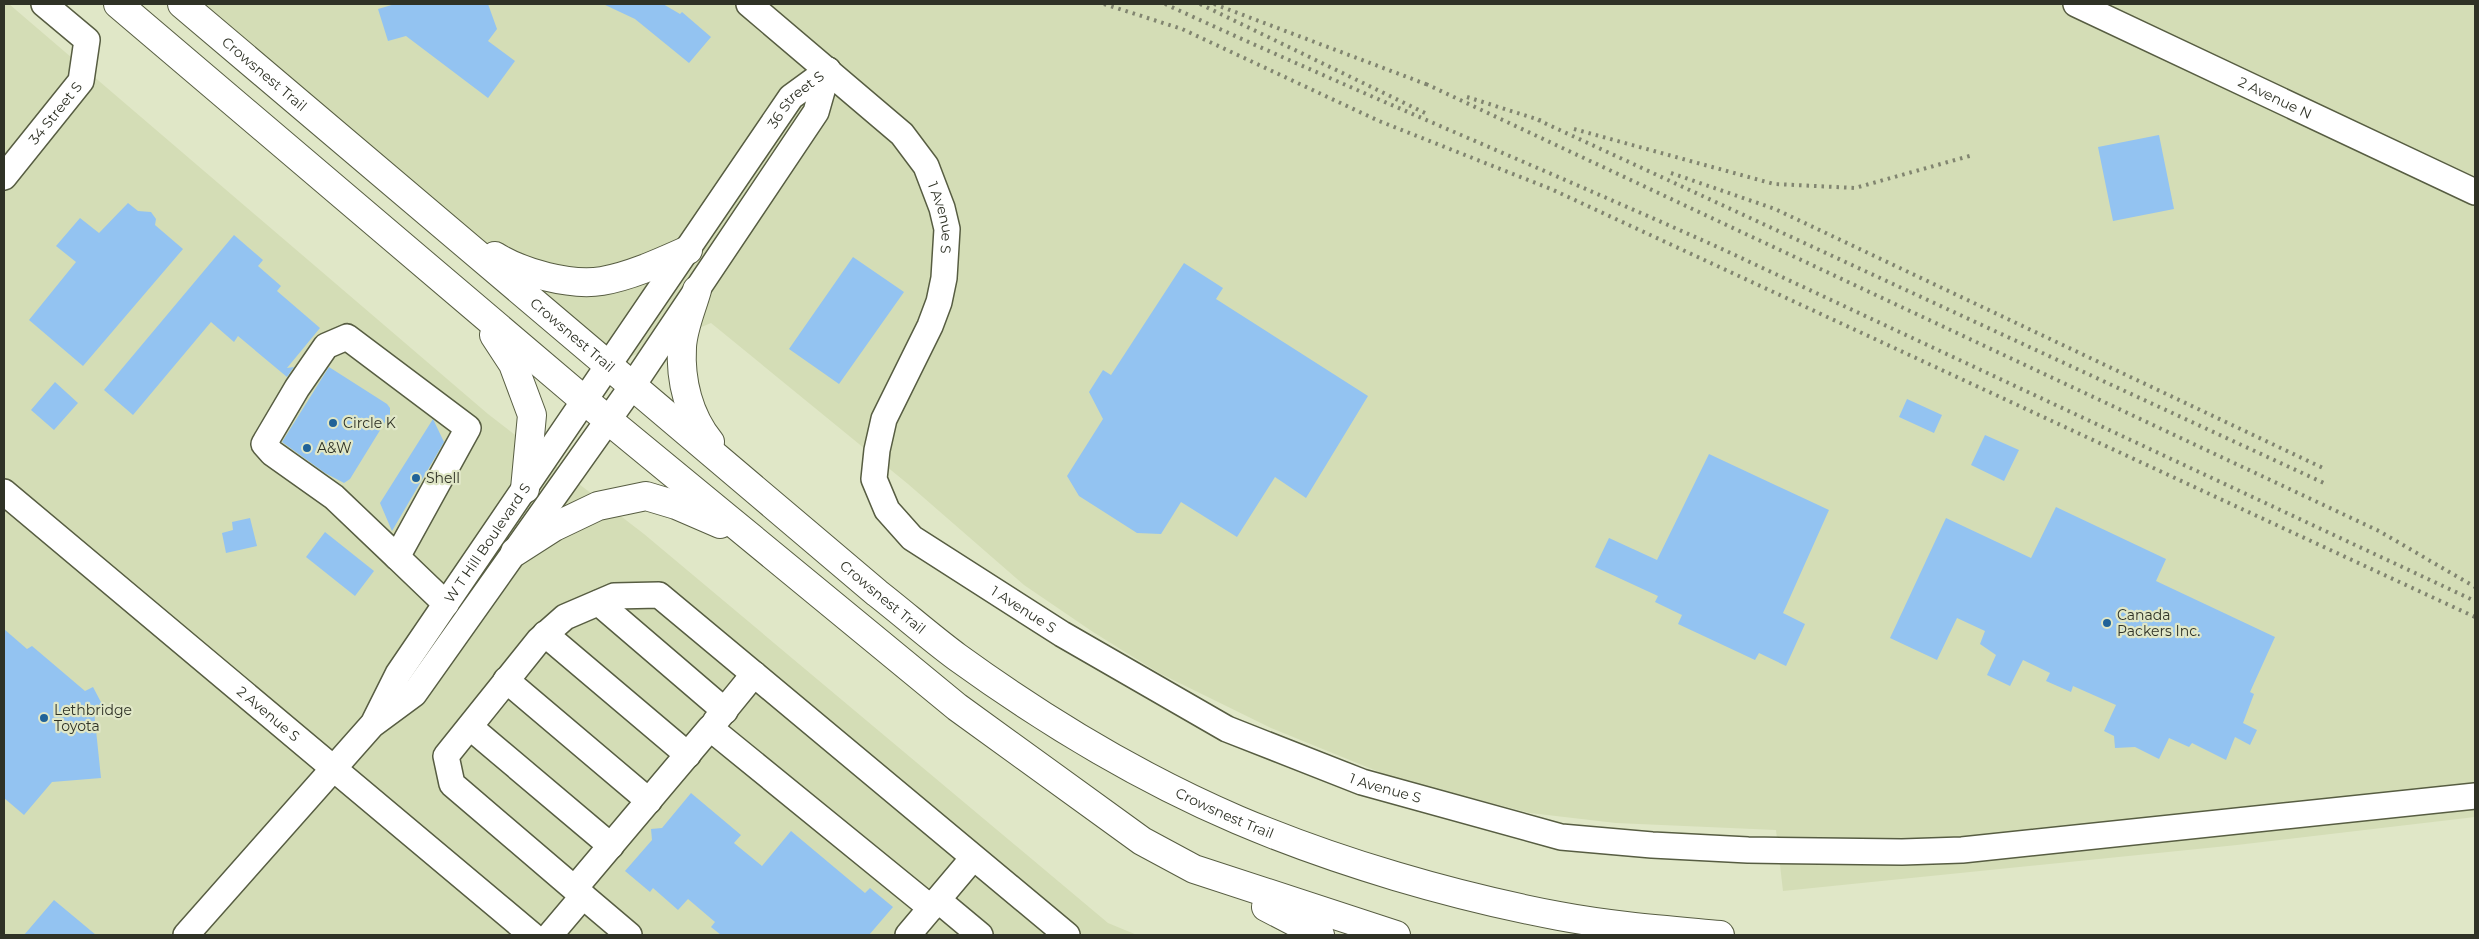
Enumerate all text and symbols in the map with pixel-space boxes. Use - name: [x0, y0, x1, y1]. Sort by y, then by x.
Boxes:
- street label: Crowsnest Trail: [218, 33, 311, 115]
- street label: 36 Street S: [763, 67, 828, 132]
- street label: 2 Avenue N: [2235, 73, 2315, 123]
- street label: 34 Street S: [25, 78, 86, 148]
- street label: 1 Avenue S: [924, 179, 957, 254]
- street label: Crowsnest Trail: [526, 294, 619, 376]
- place label: Circle K: [343, 414, 396, 432]
- marker: Circle K: [327, 417, 339, 429]
- place label: A&W: [317, 439, 352, 457]
- marker: A&W: [301, 442, 313, 454]
- place label: Shell: [426, 469, 460, 487]
- marker: Shell: [410, 472, 422, 484]
- street label: W T Hill Boulevard S: [440, 480, 534, 606]
- street label: Crowsnest Trail: [836, 556, 929, 638]
- street label: 1 Avenue S: [988, 582, 1060, 637]
- place label: Canada Packers Inc.: [2117, 606, 2200, 640]
- marker: Canada Packers Inc.: [2101, 617, 2113, 629]
- street label: 2 Avenue S: [233, 682, 304, 745]
- place label: Lethbridge Toyota: [54, 701, 132, 735]
- marker: Lethbridge Toyota: [38, 712, 50, 724]
- street label: 1 Avenue S: [1347, 769, 1423, 807]
- street label: Crowsnest Trail: [1172, 783, 1276, 843]

